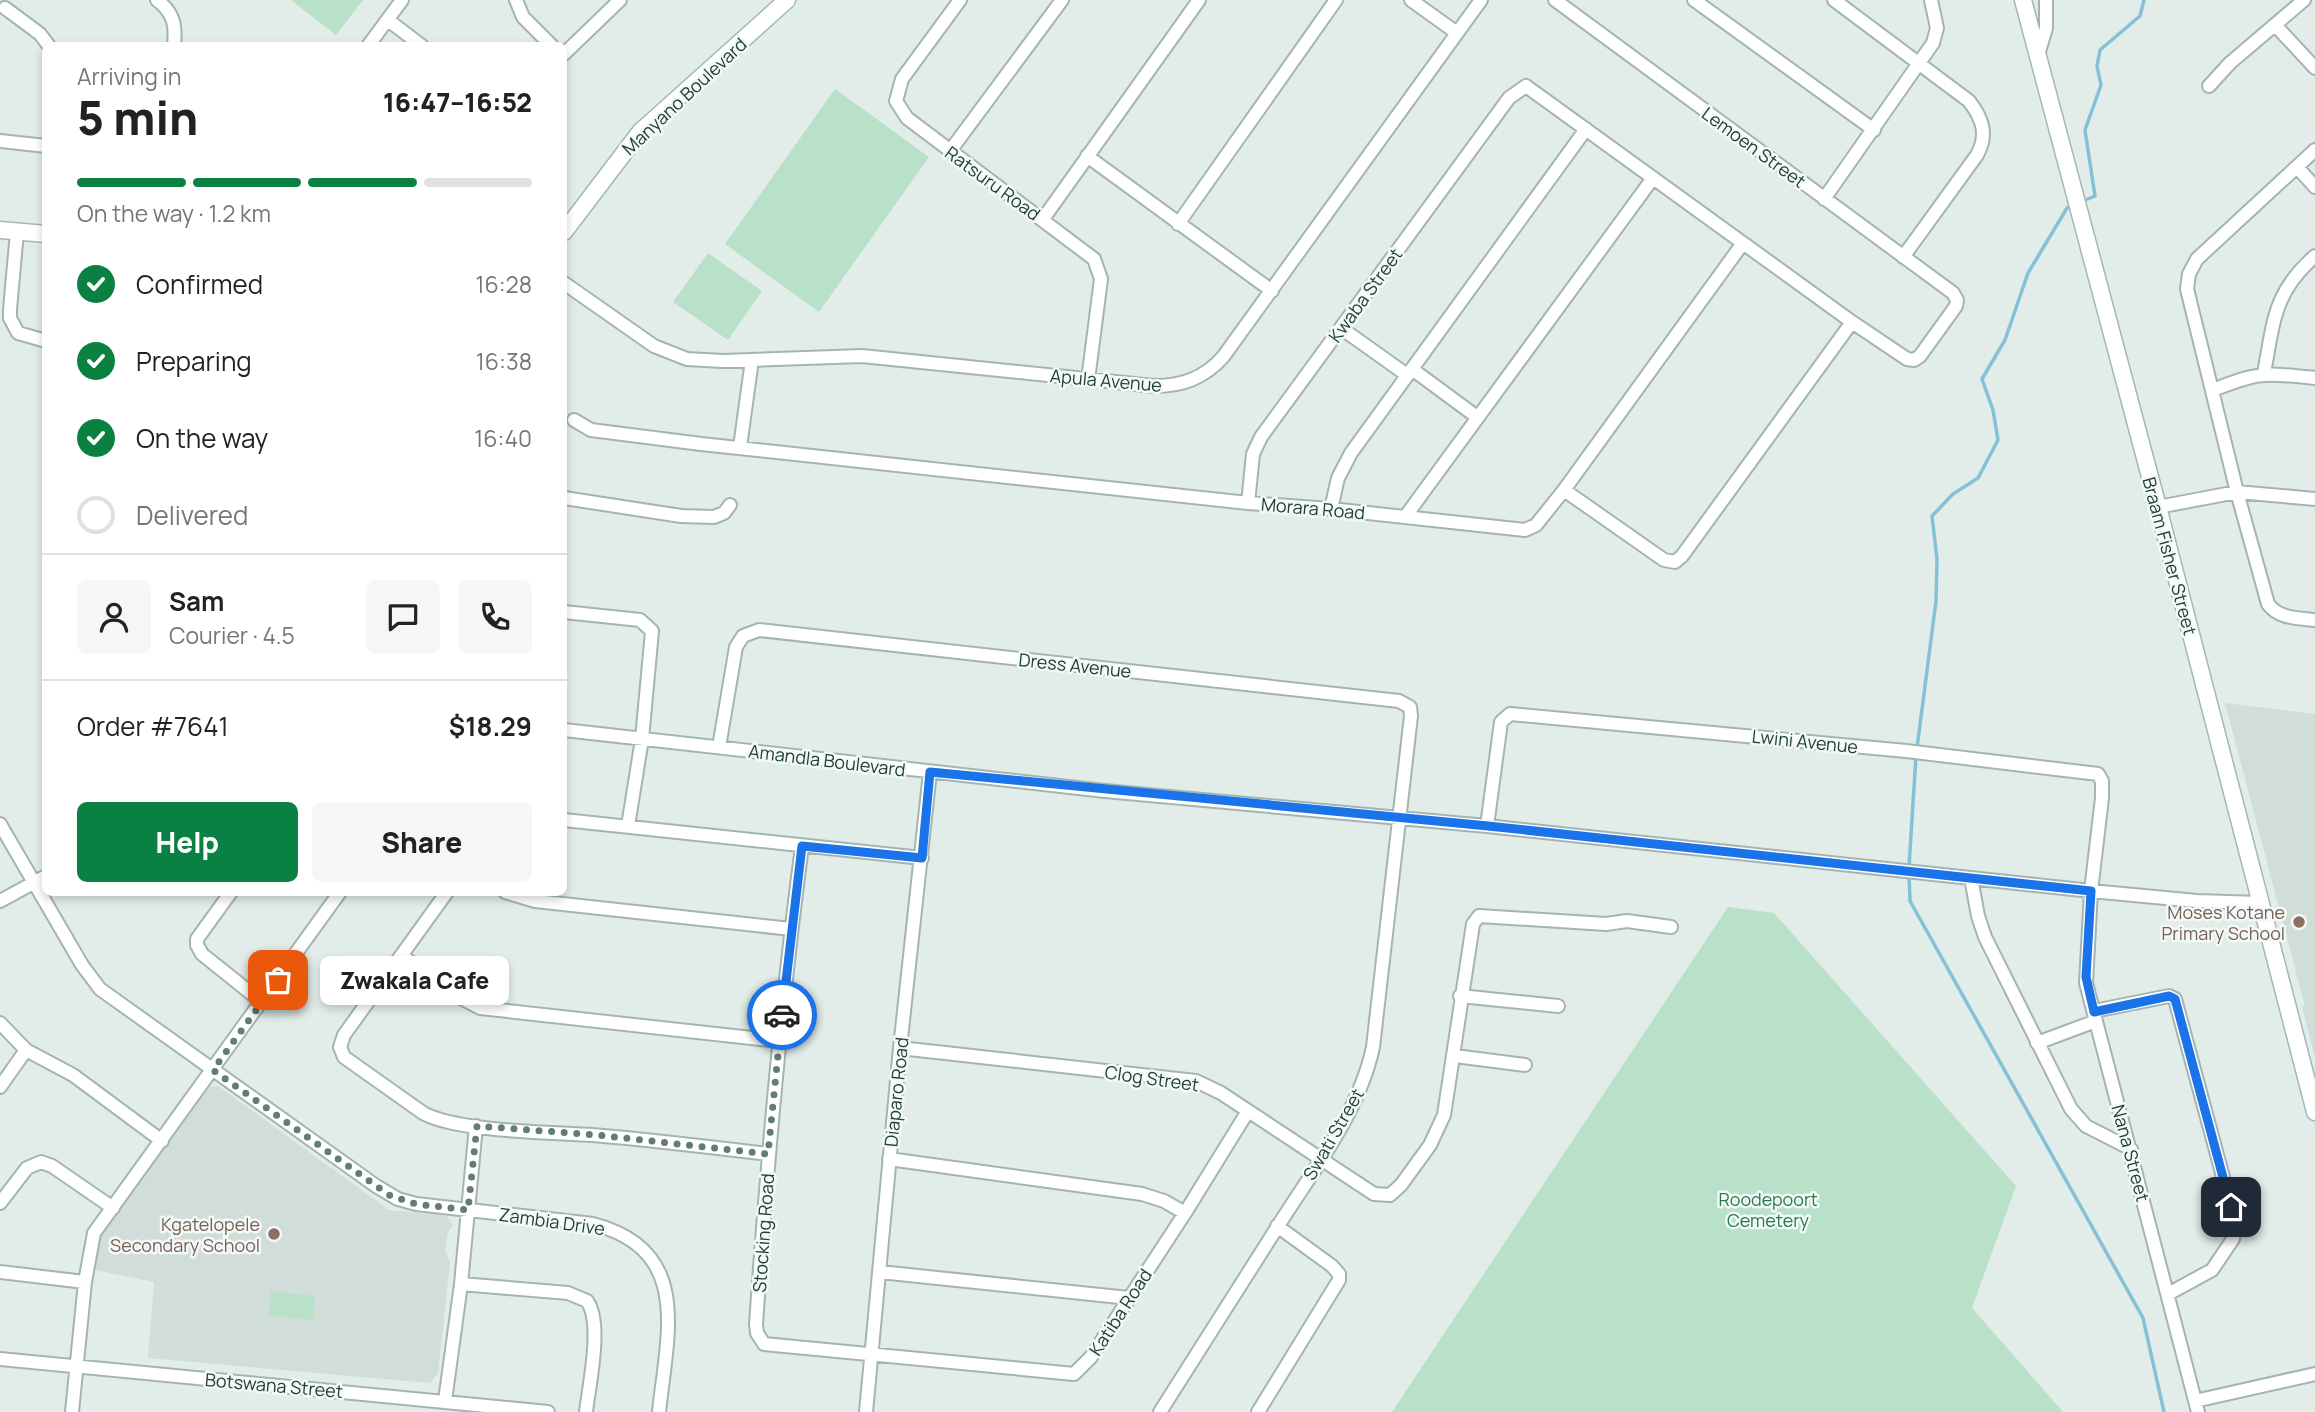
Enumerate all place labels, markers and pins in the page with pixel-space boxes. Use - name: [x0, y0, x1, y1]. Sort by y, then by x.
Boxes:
- place label: Moses Kotane Primary School: [2161, 900, 2285, 945]
- marker: Moses Kotane Primary School: [2291, 914, 2307, 930]
- pin: [248, 950, 308, 1010]
- callout: Zwakala Cafe: [320, 956, 509, 1004]
- pin: [2201, 1177, 2261, 1237]
- place label: Kgatelopele Secondary School: [110, 1212, 260, 1257]
- marker: Kgatelopele Secondary School: [266, 1226, 282, 1242]

